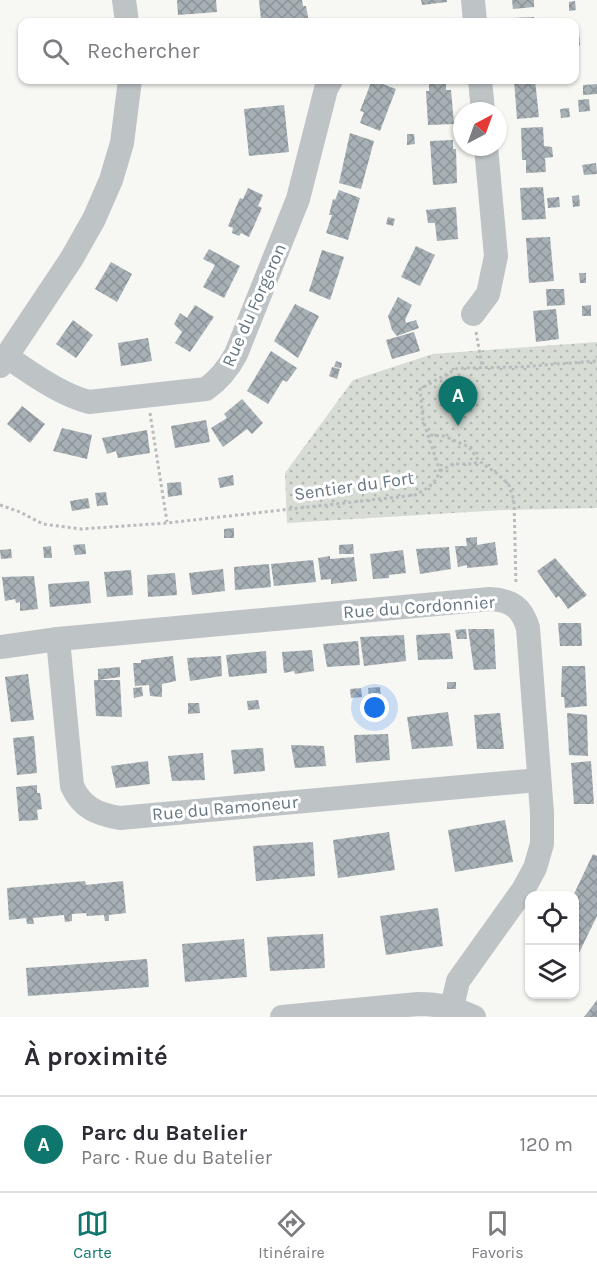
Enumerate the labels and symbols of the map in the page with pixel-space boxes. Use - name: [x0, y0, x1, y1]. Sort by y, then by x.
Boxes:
- north arrow: [453, 102, 507, 156]
- street label: Rue du Forgeron: [217, 240, 291, 370]
- pin: A: [438, 376, 478, 426]
- street label: Sentier du Fort: [293, 467, 416, 505]
- street label: Rue du Cordonnier: [342, 591, 496, 623]
- your location: [360, 693, 389, 722]
- street label: Rue du Ramoneur: [151, 791, 299, 825]

